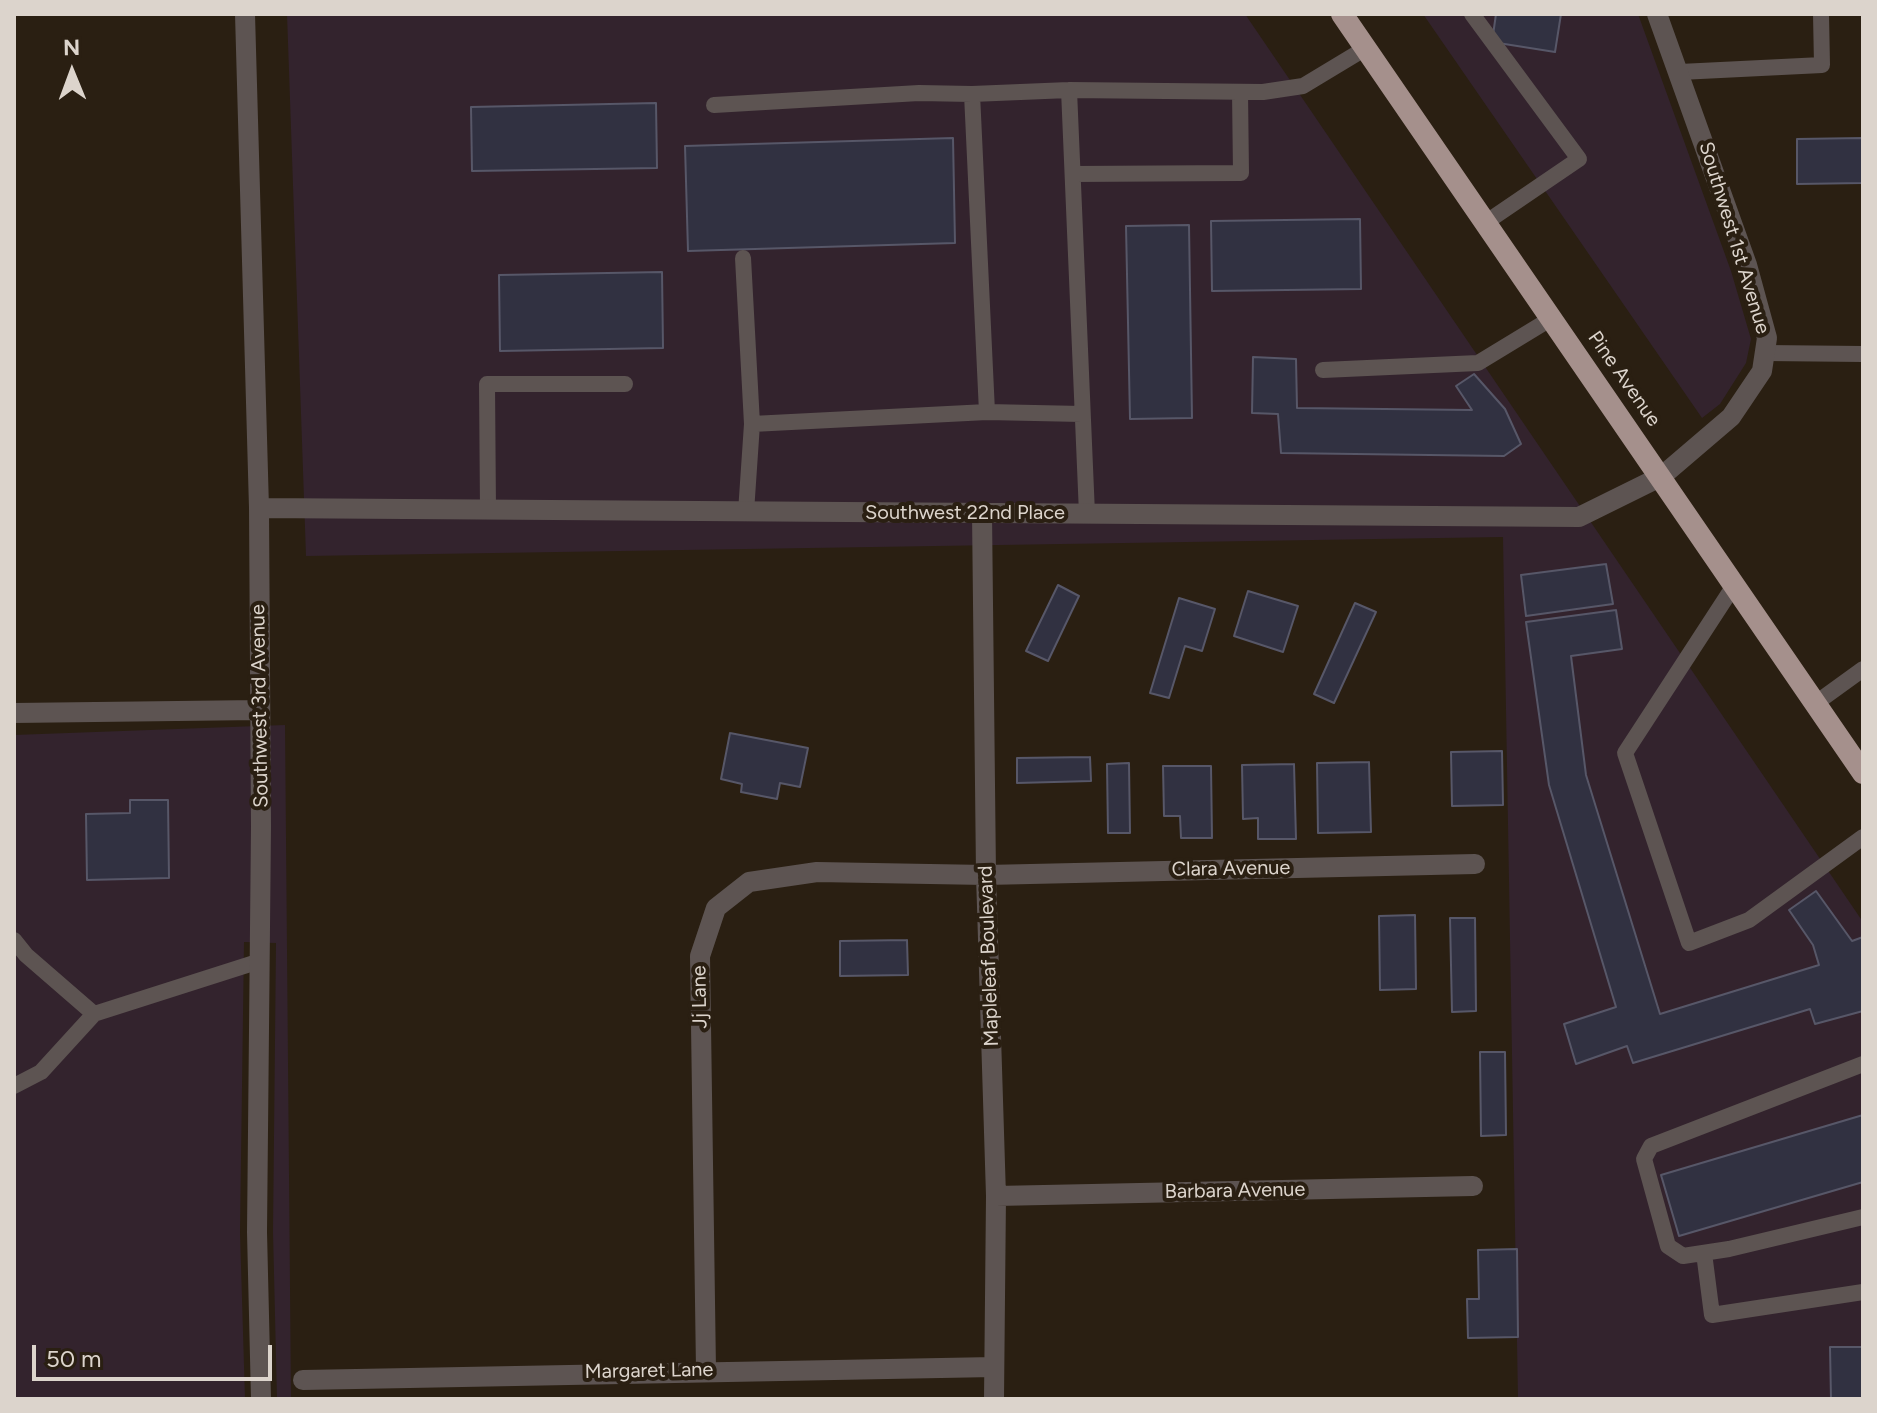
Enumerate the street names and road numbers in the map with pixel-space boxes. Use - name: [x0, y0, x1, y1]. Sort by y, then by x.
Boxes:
- street label: Southwest 1st Avenue: [1693, 139, 1775, 337]
- street label: Pine Avenue: [1582, 327, 1666, 431]
- street label: Southwest 22nd Place: [865, 501, 1065, 525]
- street label: Southwest 3rd Avenue: [246, 604, 274, 808]
- street label: Clara Avenue: [1172, 856, 1290, 882]
- street label: Mapleleaf Boulevard: [974, 865, 1004, 1047]
- street label: Jj Lane: [687, 965, 713, 1029]
- street label: Barbara Avenue: [1164, 1178, 1306, 1204]
- street label: Margaret Lane: [584, 1358, 714, 1384]

